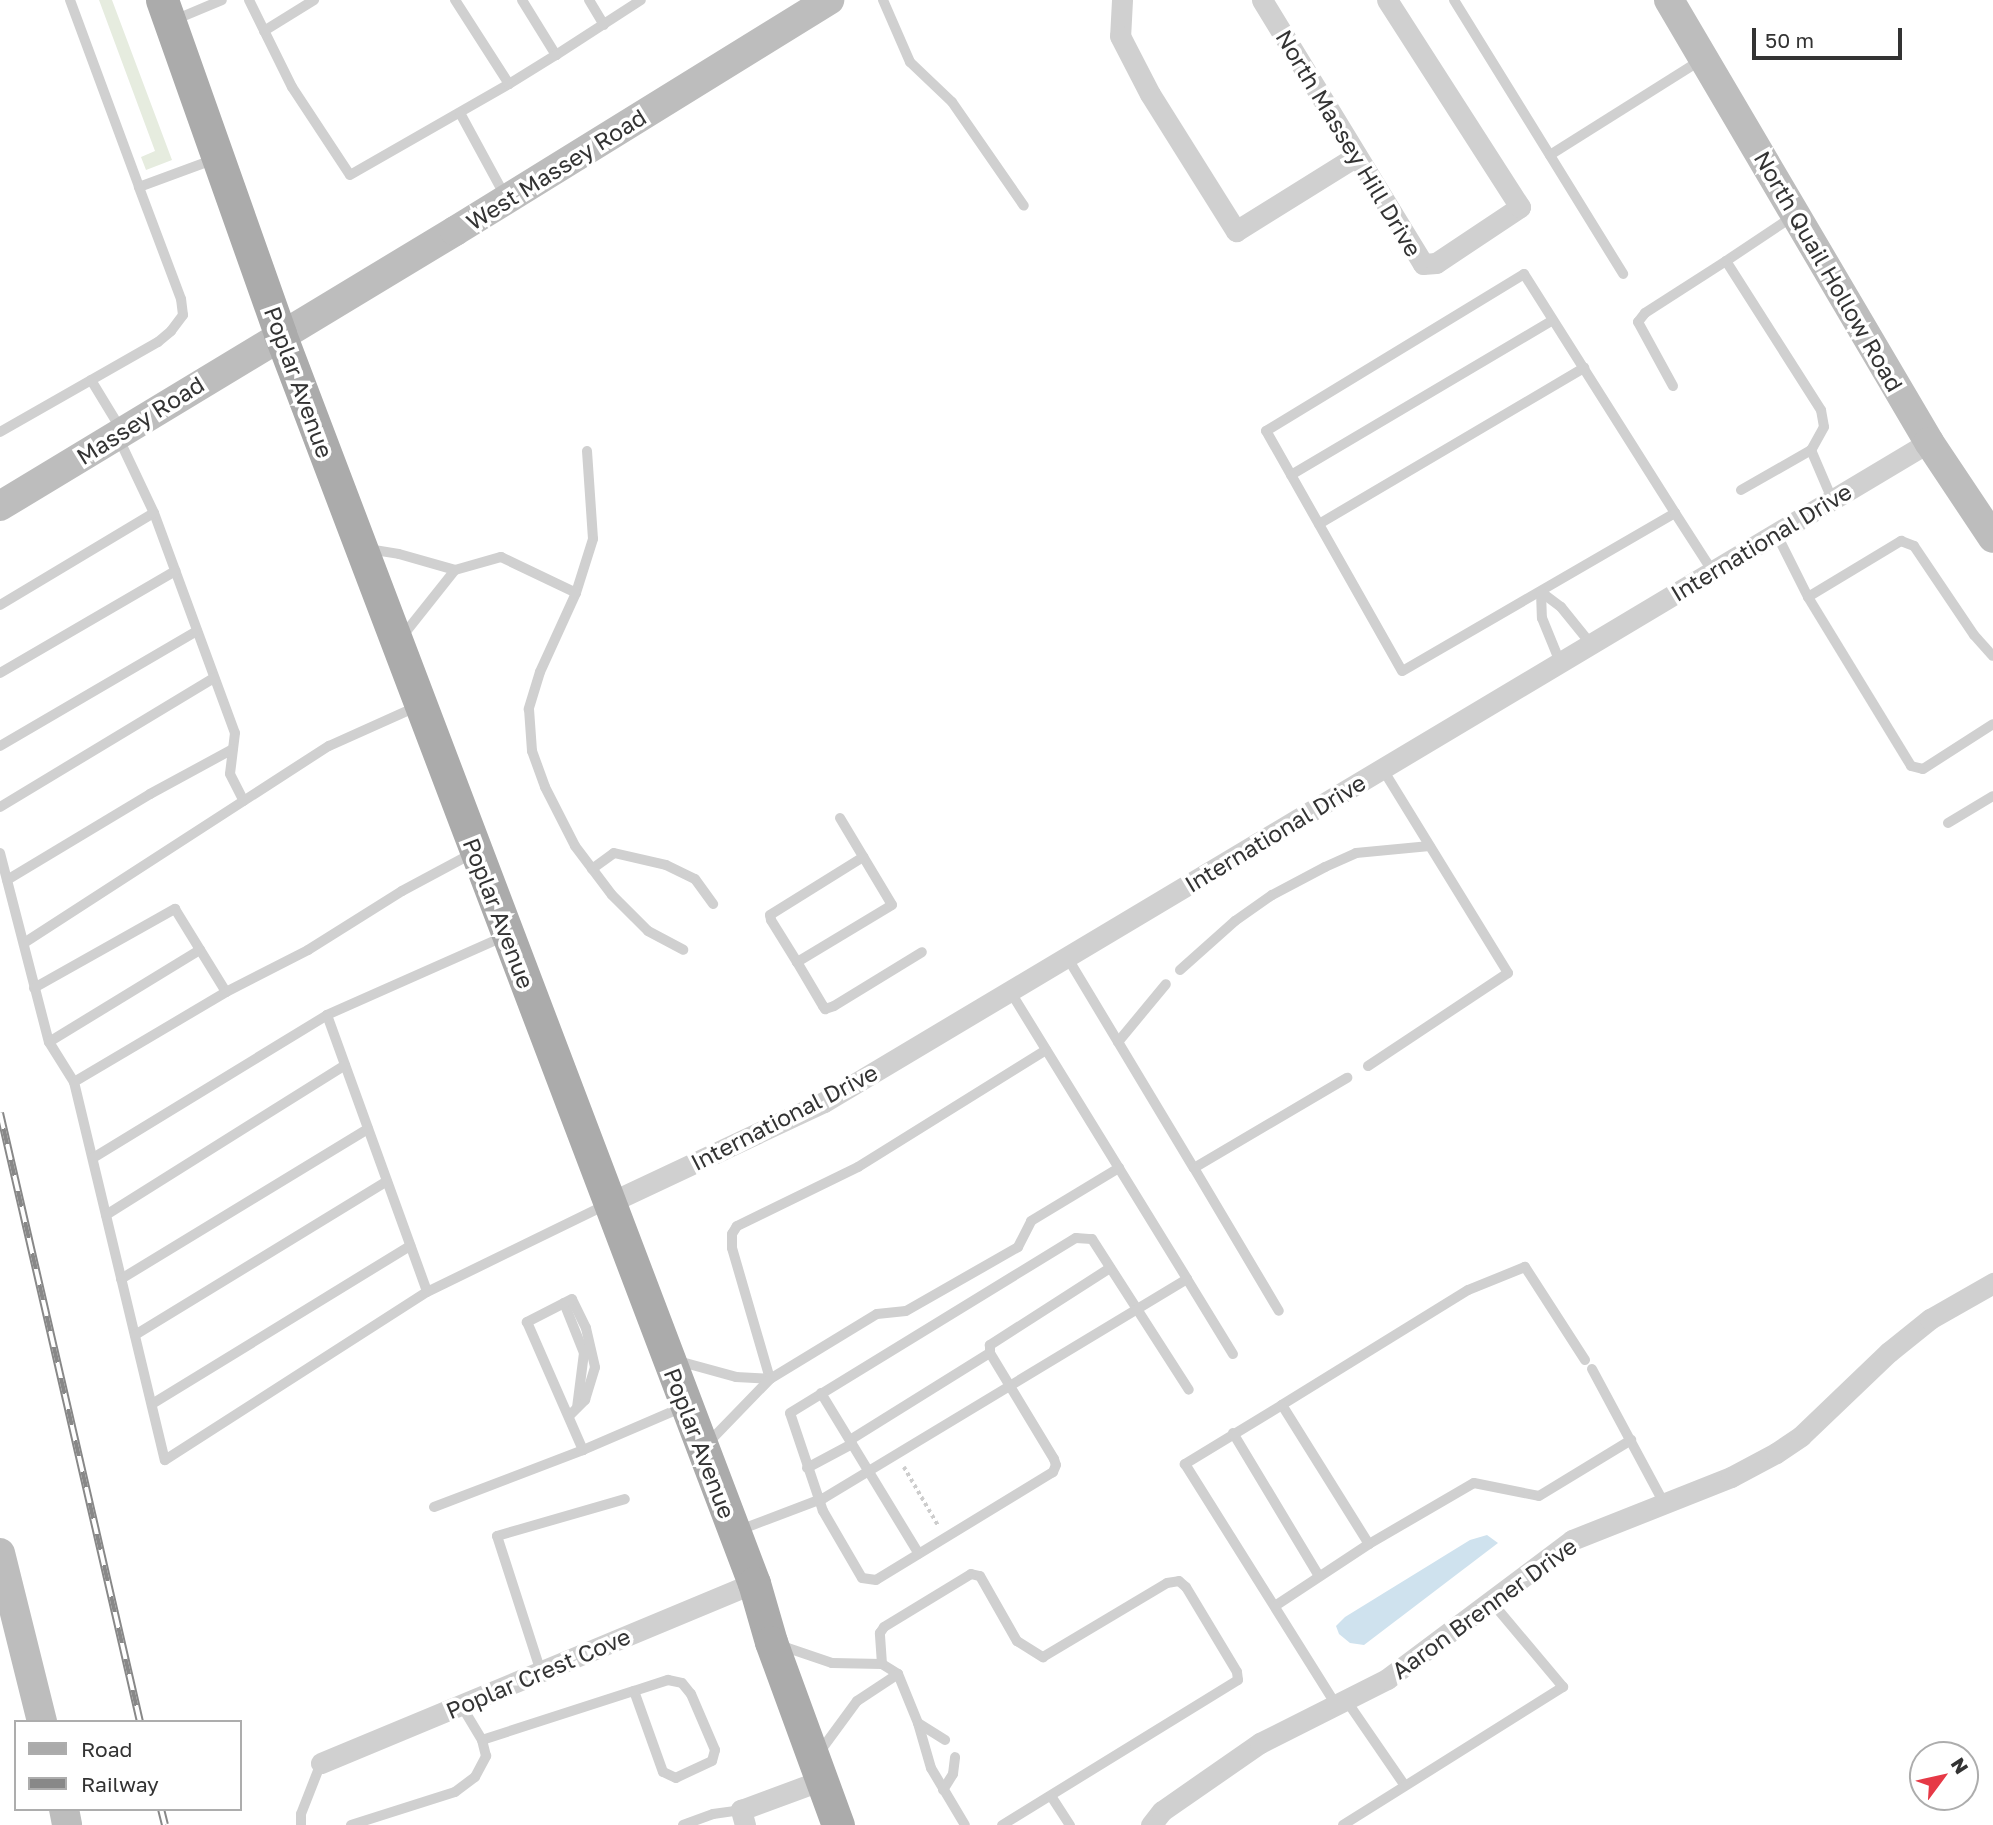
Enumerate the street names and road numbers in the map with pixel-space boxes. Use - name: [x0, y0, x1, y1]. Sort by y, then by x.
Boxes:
- street label: North Massey Hill Drive: [1270, 25, 1428, 261]
- street label: West Massey Road: [461, 103, 651, 235]
- street label: North Quail Hollow Road: [1749, 146, 1909, 396]
- street label: Poplar Avenue: [259, 303, 339, 461]
- street label: Massey Road: [71, 370, 209, 470]
- street label: International Drive: [1666, 477, 1856, 607]
- street label: International Drive: [1180, 768, 1370, 898]
- street label: Poplar Avenue: [458, 834, 540, 992]
- street label: International Drive: [686, 1058, 882, 1176]
- street label: Poplar Avenue: [659, 1364, 741, 1522]
- street label: Aaron Brenner Drive: [1386, 1532, 1582, 1684]
- street label: Poplar Crest Cove: [442, 1622, 634, 1724]

